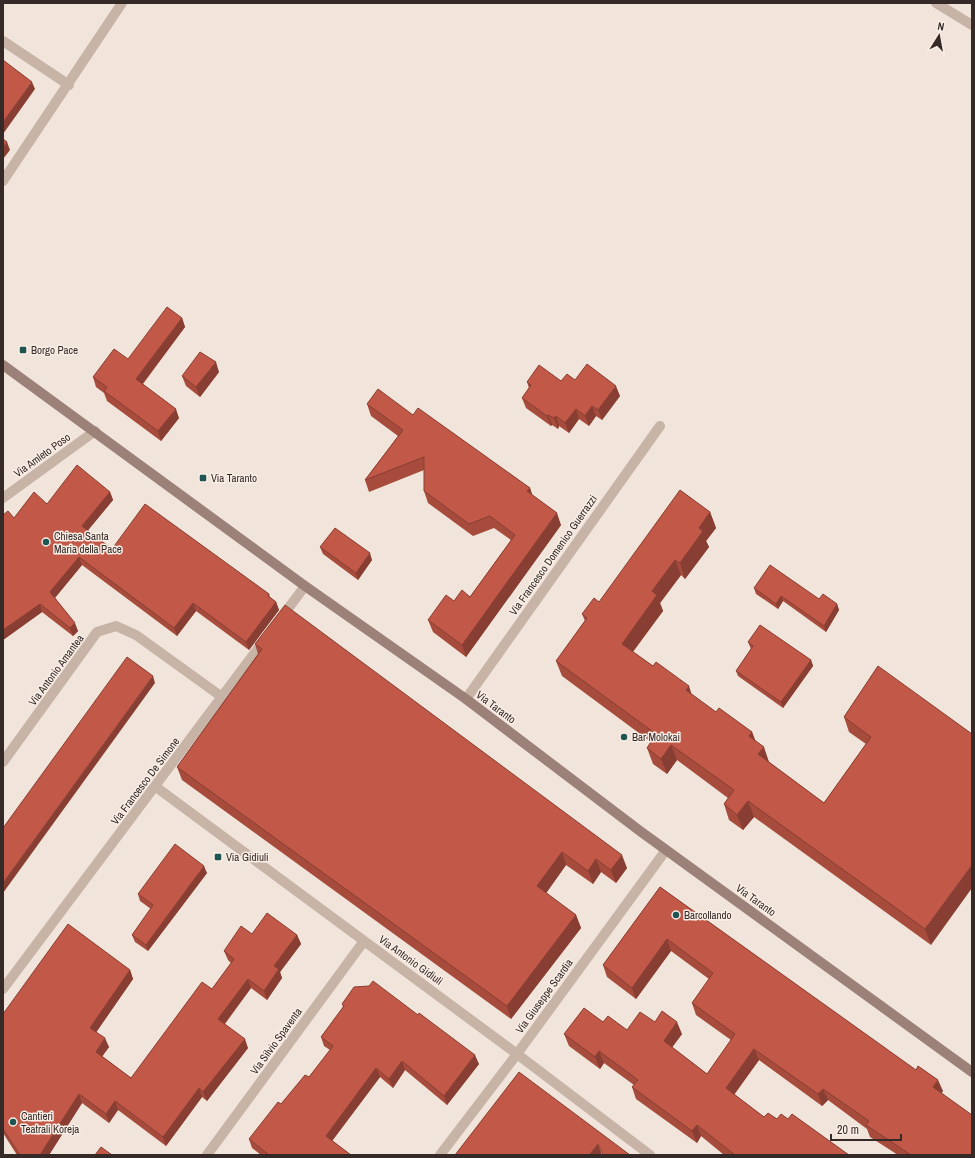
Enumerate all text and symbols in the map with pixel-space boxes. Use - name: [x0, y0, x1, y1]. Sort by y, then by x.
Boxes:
- north arrow: [919, 16, 959, 56]
- text: N: [936, 19, 945, 34]
- place label: Borgo Pace: [31, 343, 78, 357]
- marker: Borgo Pace: [18, 345, 28, 355]
- street label: Via Amleto Poso: [11, 430, 73, 480]
- place label: Via Taranto: [211, 471, 257, 485]
- marker: Via Taranto: [198, 473, 208, 483]
- street label: Via Francesco Domenico Guerrazzi: [506, 492, 600, 618]
- place label: Chiesa Santa Maria della Pace: [54, 529, 122, 556]
- marker: Chiesa Santa Maria della Pace: [41, 537, 51, 547]
- street label: Via Antonio Amantea: [25, 632, 87, 708]
- street label: Via Taranto: [473, 688, 519, 726]
- place label: Bar Molokai: [632, 730, 680, 744]
- marker: Bar Molokai: [619, 732, 629, 742]
- street label: Via Francesco De Simone: [108, 735, 182, 827]
- place label: Via Gidiuli: [226, 850, 268, 864]
- marker: Via Gidiuli: [213, 852, 223, 862]
- street label: Via Taranto: [733, 881, 779, 919]
- place label: Barcollando: [684, 908, 732, 922]
- marker: Barcollando: [671, 910, 681, 920]
- street label: Via Antonio Gidiuli: [376, 932, 446, 988]
- street label: Via Giuseppe Scardia: [512, 956, 576, 1036]
- street label: Via Silvio Spaventa: [247, 1005, 305, 1077]
- place label: Cantieri Teatrali Koreja: [21, 1109, 79, 1136]
- scale bar: [831, 1116, 901, 1142]
- marker: Cantieri Teatrali Koreja: [8, 1117, 18, 1127]
- text: 20 m: [837, 1122, 859, 1138]

